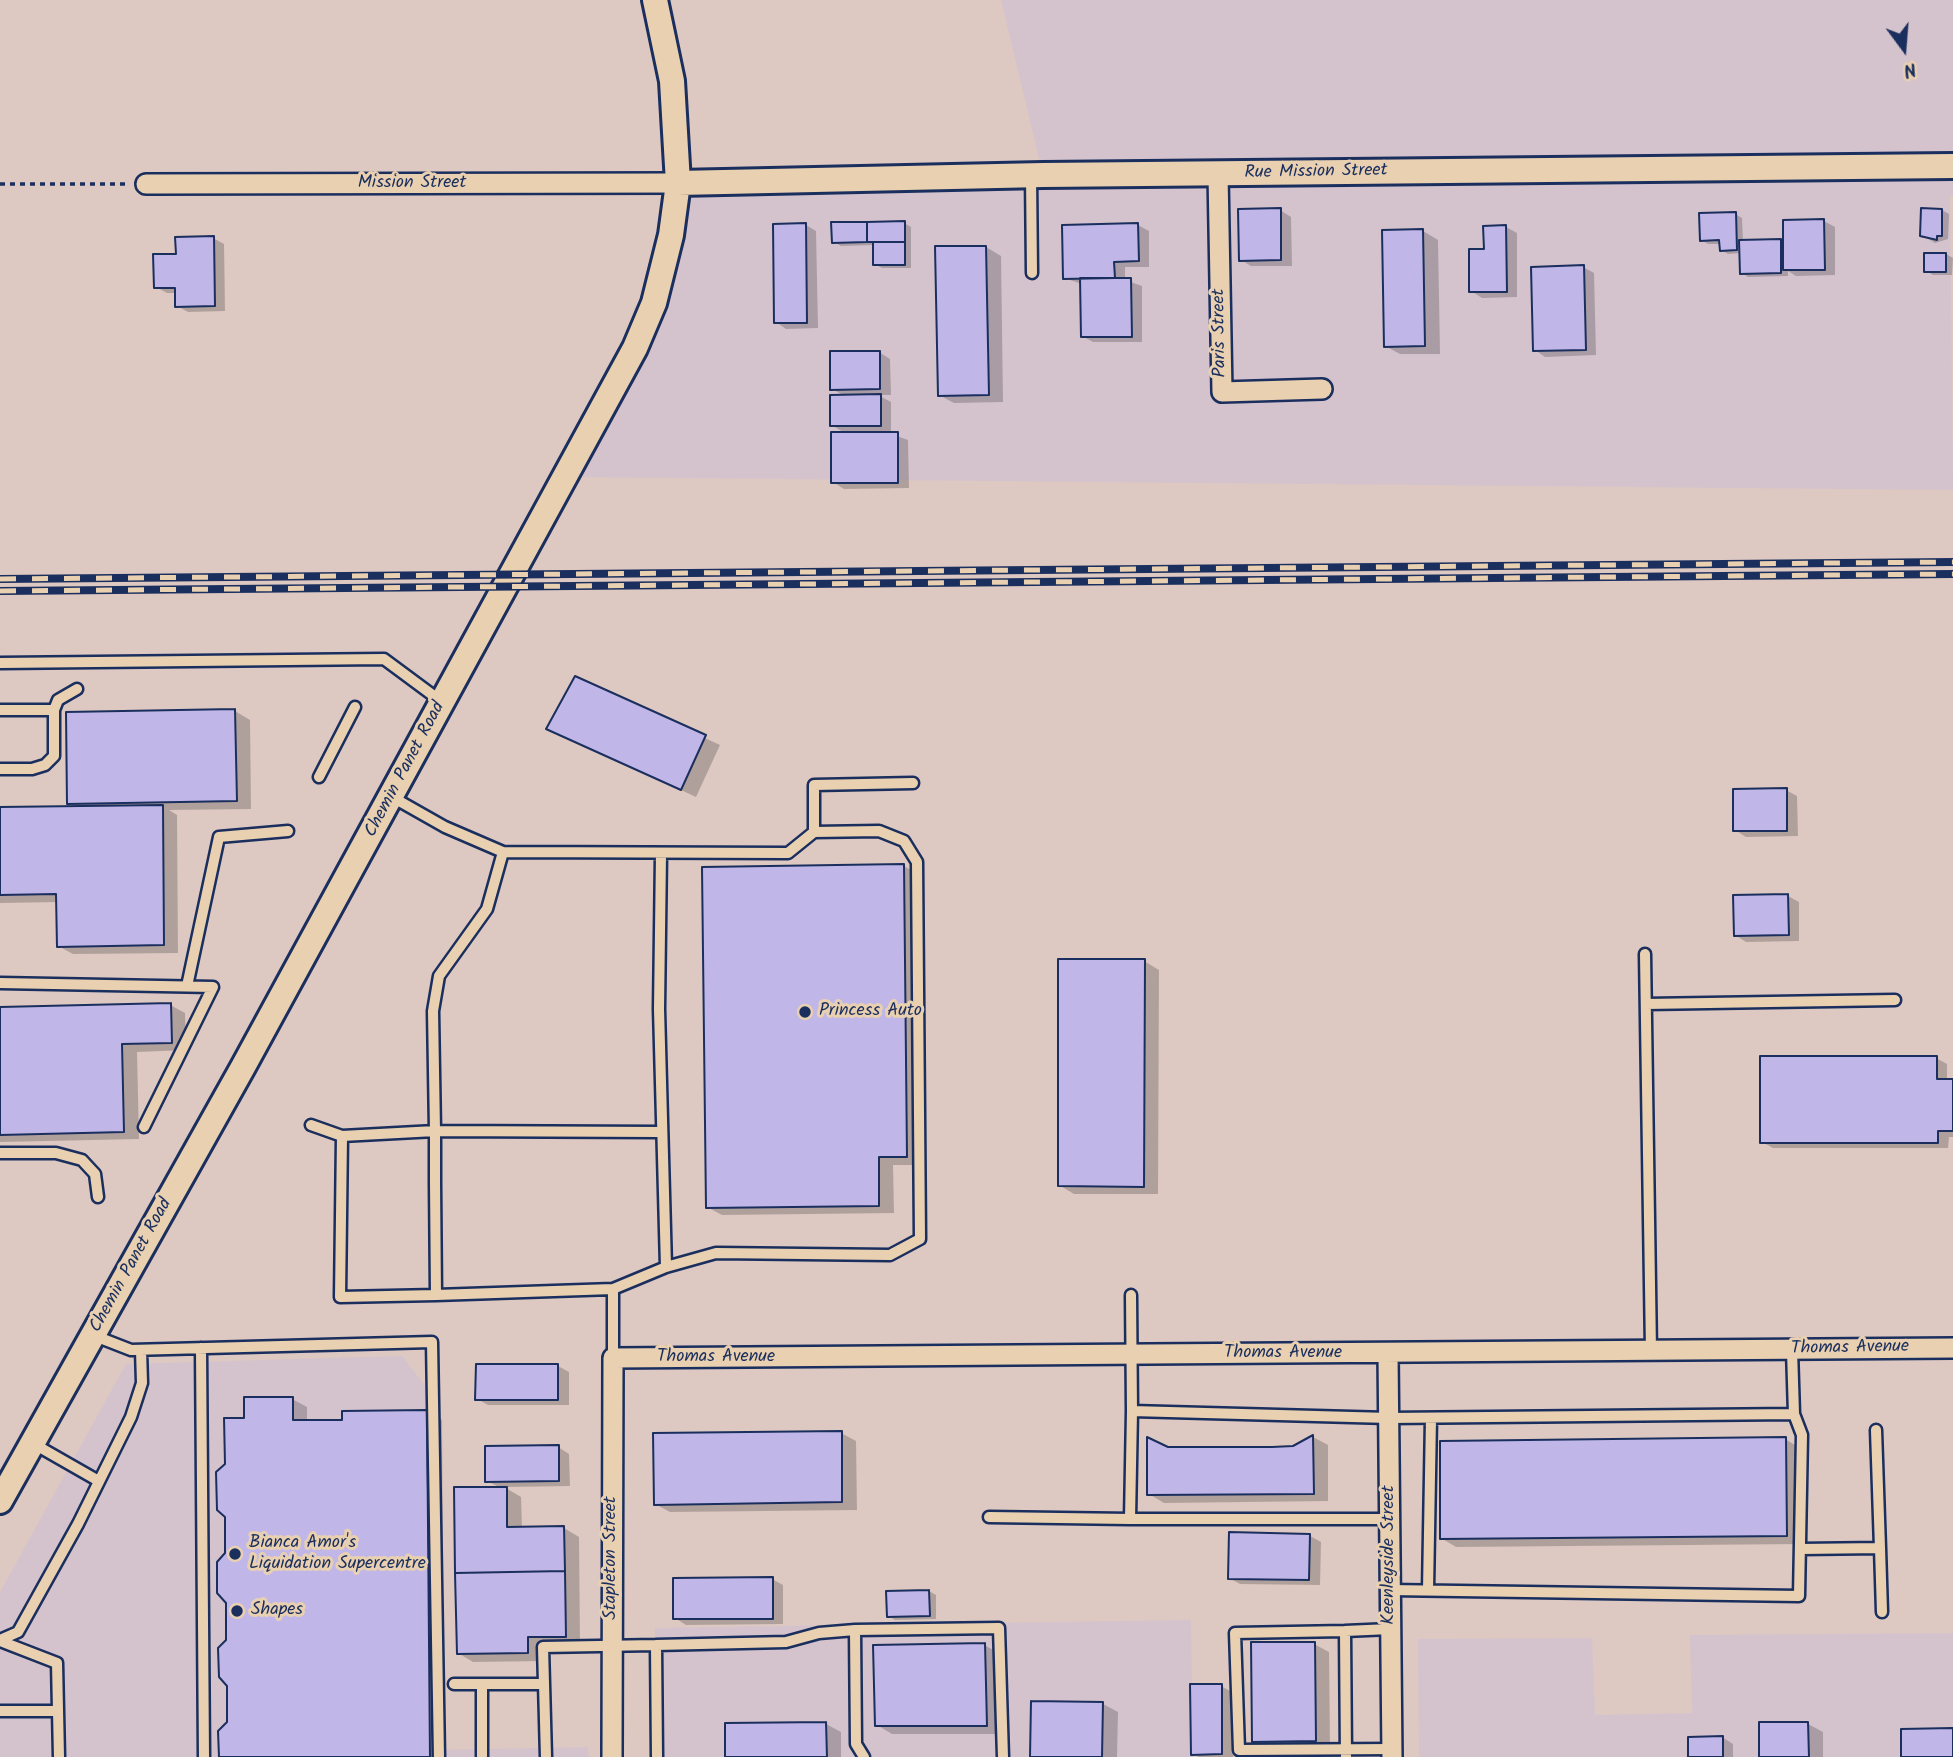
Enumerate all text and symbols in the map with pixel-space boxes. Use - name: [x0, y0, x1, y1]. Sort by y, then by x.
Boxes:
- north arrow: [1869, 14, 1939, 84]
- text: N: [1900, 53, 1920, 85]
- street label: Rue Mission Street: [1244, 161, 1388, 185]
- street label: Mission Street: [358, 173, 466, 195]
- street label: Paris Street: [1209, 288, 1233, 378]
- street label: Chemin Panet Road: [361, 699, 451, 841]
- place label: Princess Auto: [819, 1001, 922, 1023]
- marker: Princess Auto: [797, 1004, 813, 1020]
- street label: Chemin Panet Road: [86, 1195, 178, 1337]
- street label: Thomas Avenue: [1791, 1337, 1909, 1361]
- street label: Thomas Avenue: [1224, 1343, 1342, 1365]
- street label: Thomas Avenue: [657, 1347, 775, 1369]
- street label: Keenleyside Street: [1379, 1485, 1401, 1625]
- street label: Stapleton Street: [601, 1496, 623, 1620]
- place label: Bianca Amor's Liquidation Supercentre: [249, 1533, 426, 1576]
- marker: Bianca Amor's Liquidation Supercentre: [227, 1546, 243, 1562]
- place label: Shapes: [251, 1600, 303, 1622]
- marker: Shapes: [229, 1603, 245, 1619]

